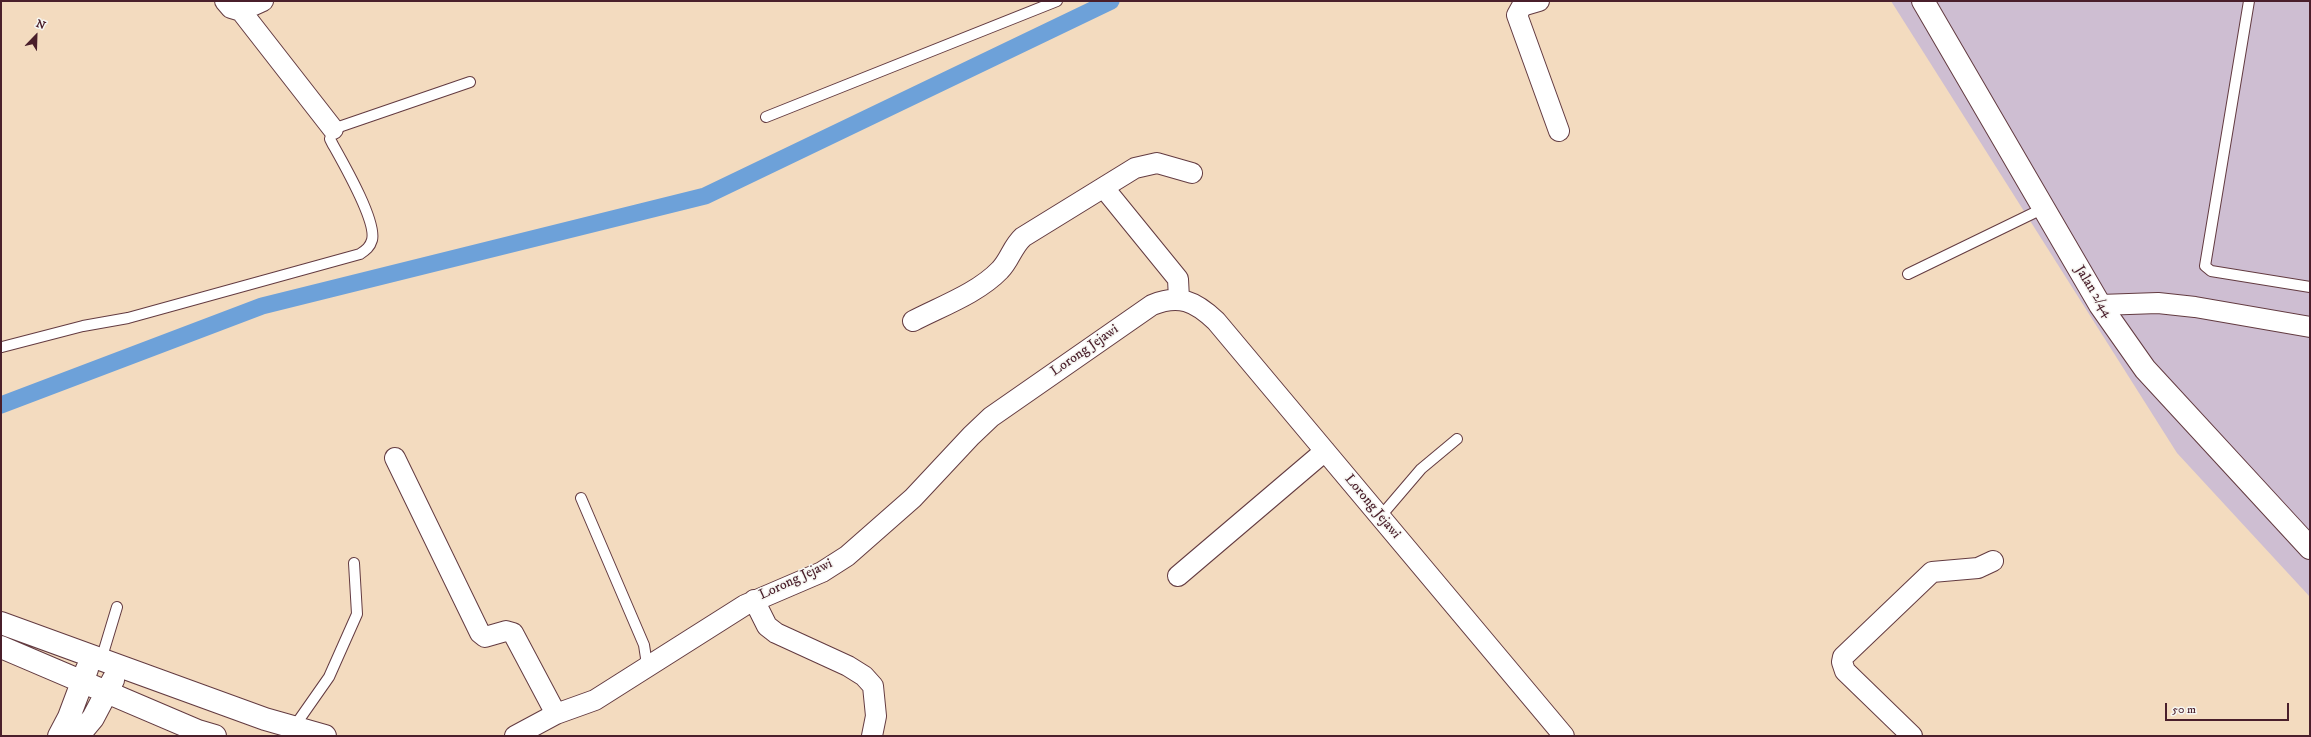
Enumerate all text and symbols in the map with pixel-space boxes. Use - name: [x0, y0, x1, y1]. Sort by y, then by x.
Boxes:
- north arrow: [16, 16, 56, 56]
- text: N: [34, 17, 48, 33]
- street label: Jalan 2/44: [2070, 263, 2116, 321]
- street label: Lorong Jejawi: [1048, 321, 1122, 381]
- street label: Lorong Jejawi: [1340, 471, 1404, 543]
- street label: Lorong Jejawi: [757, 556, 835, 604]
- scale bar: [2167, 695, 2291, 721]
- text: 50 m: [2172, 702, 2196, 717]

